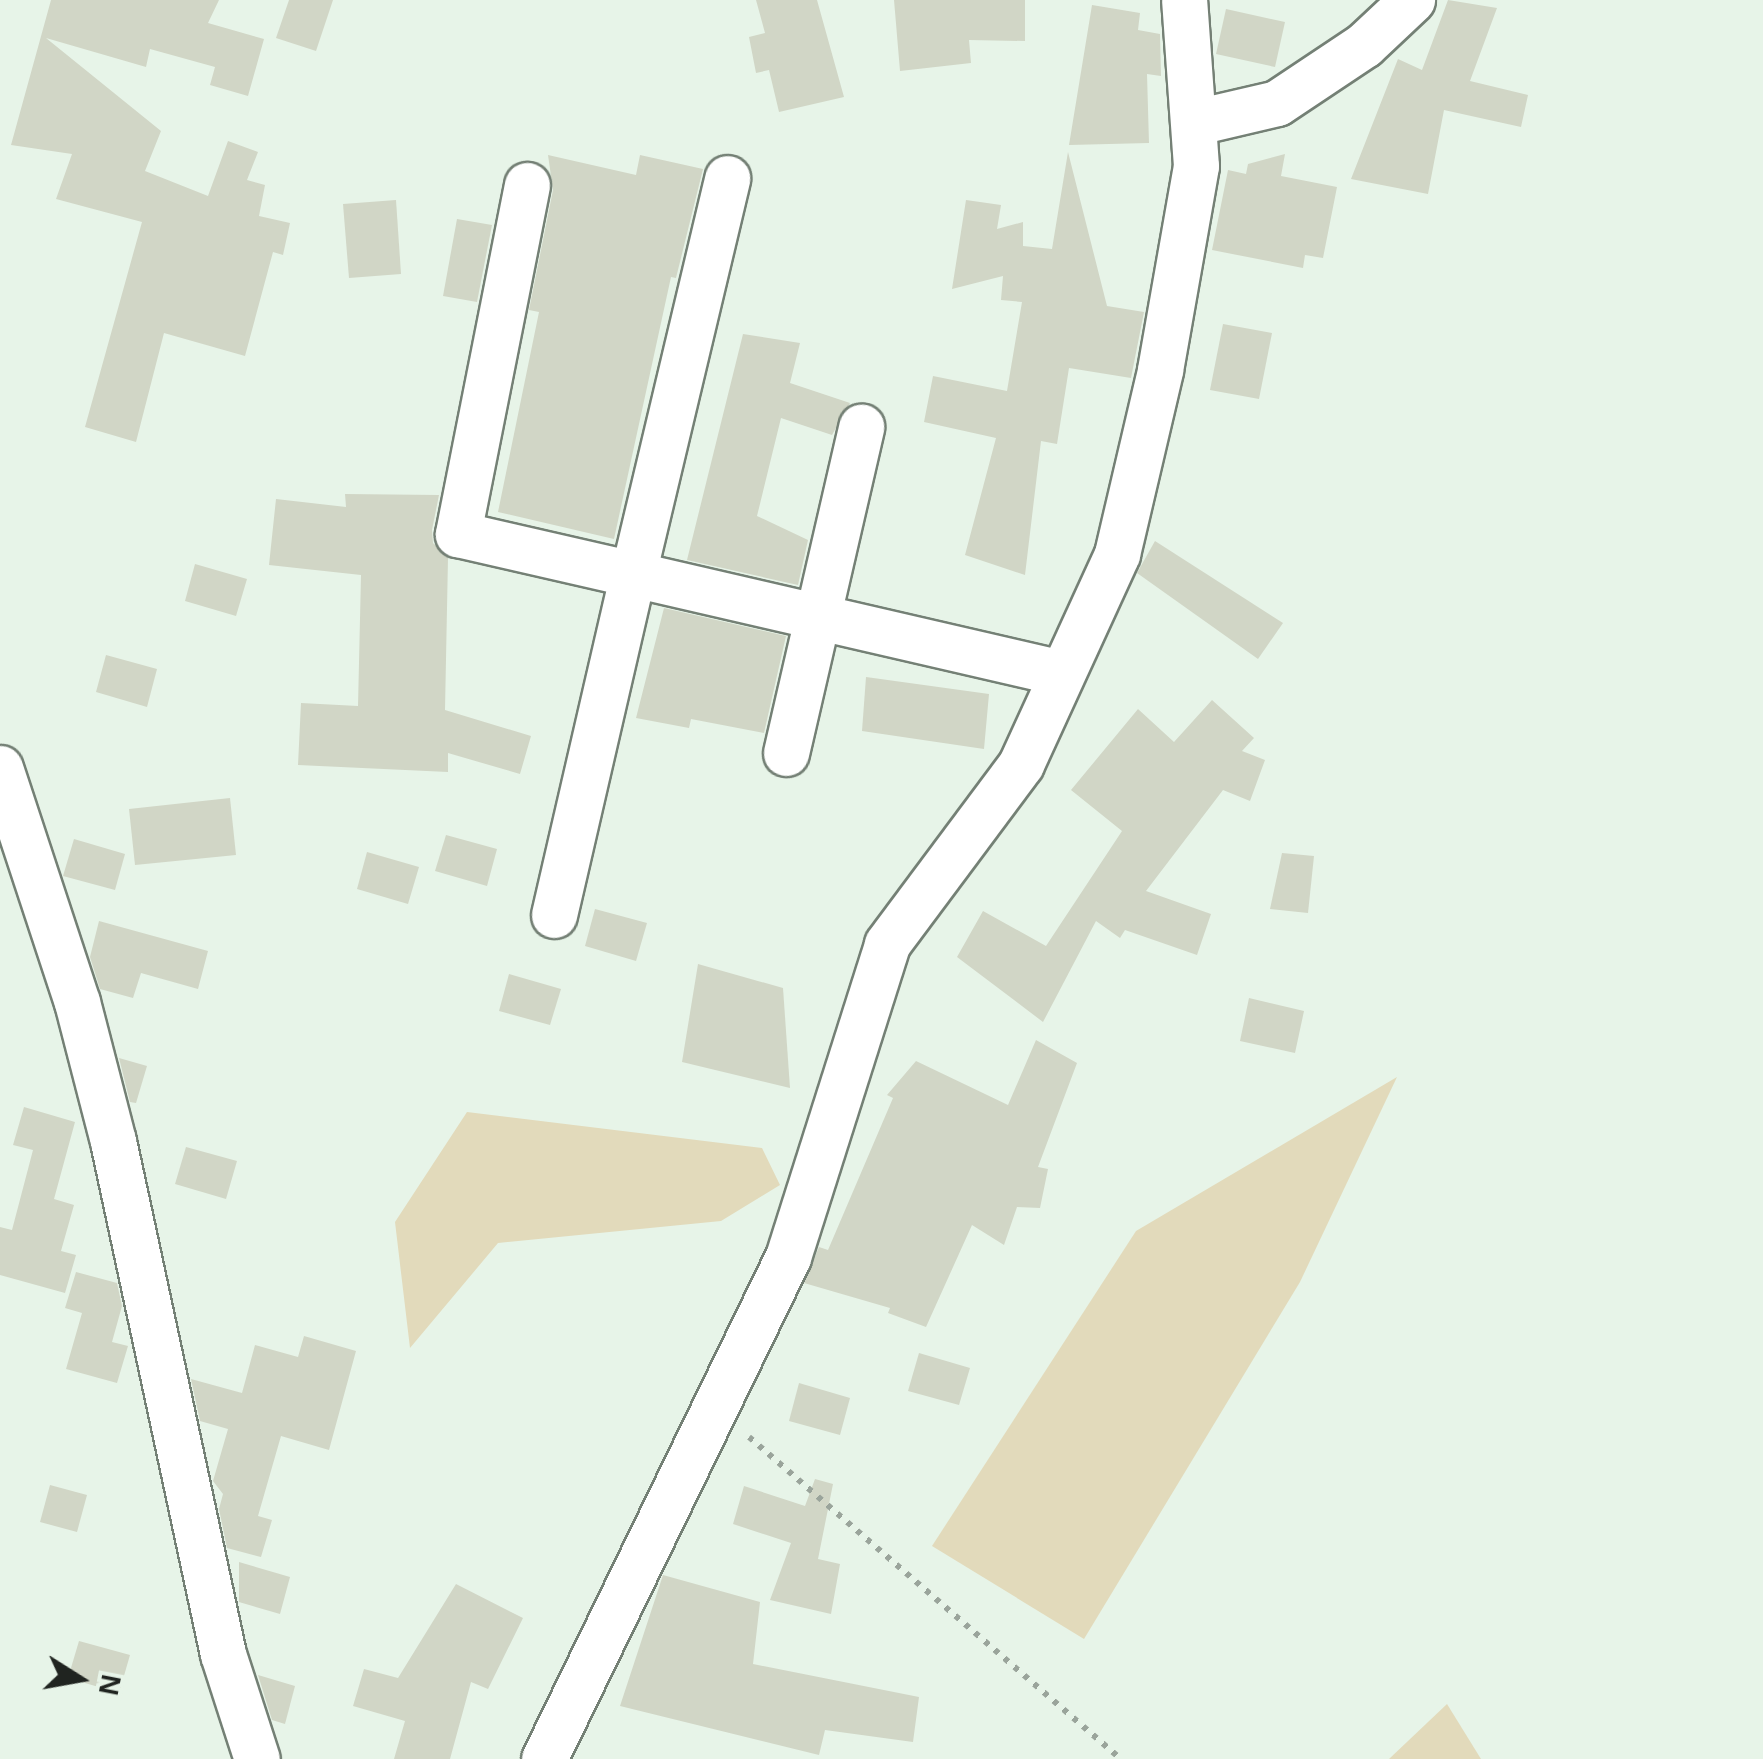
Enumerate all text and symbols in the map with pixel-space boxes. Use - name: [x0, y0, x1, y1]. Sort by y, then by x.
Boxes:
- north arrow: [30, 1629, 130, 1729]
- text: N: [93, 1672, 127, 1698]

